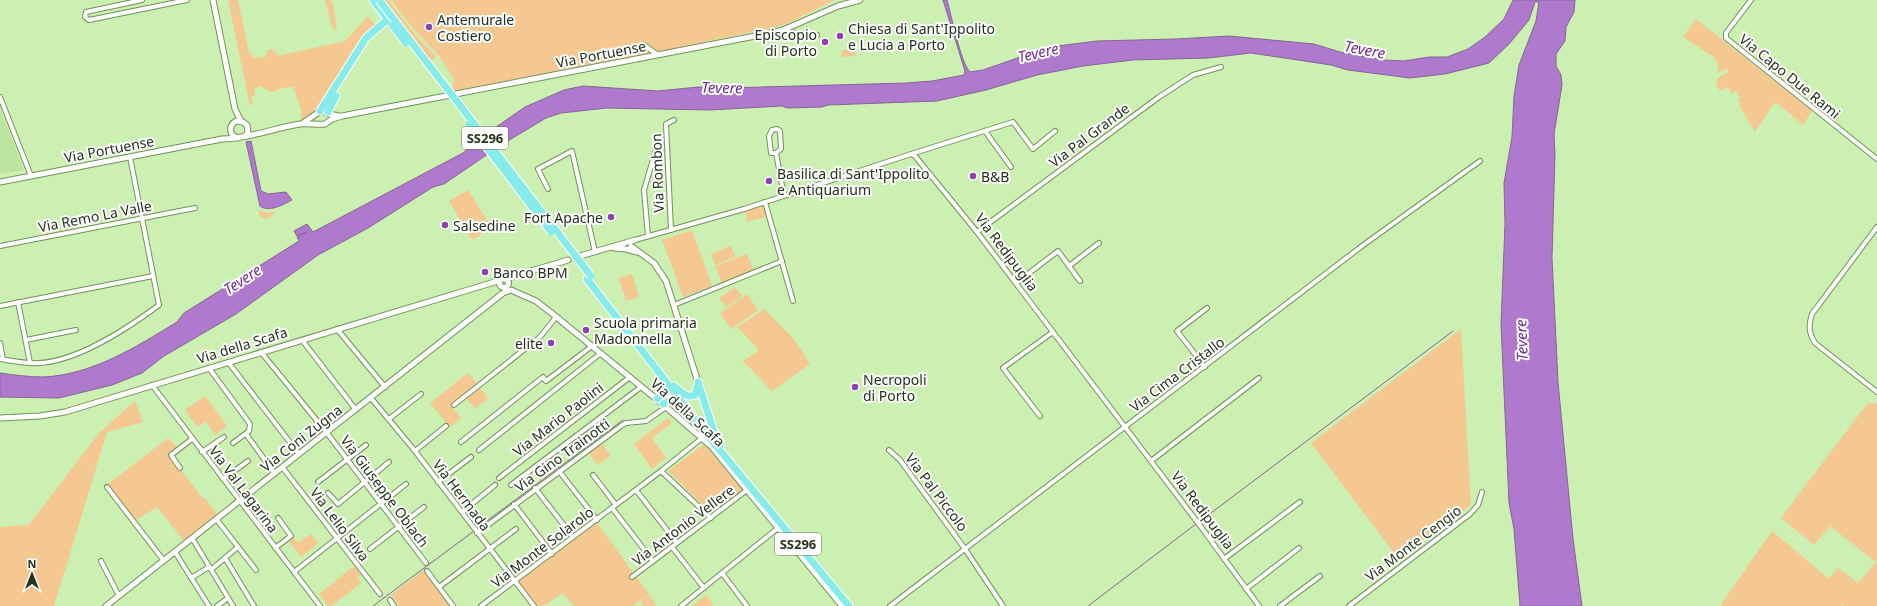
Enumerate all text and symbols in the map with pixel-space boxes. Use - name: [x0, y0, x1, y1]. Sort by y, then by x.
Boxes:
- place label: Antemurale Costiero: [437, 10, 514, 45]
- place label: Chiesa di Sant'Ippolito e Lucia a Porto: [848, 19, 995, 54]
- marker: Antemurale Costiero: [424, 22, 434, 32]
- place label: Episcopio di Porto: [754, 25, 817, 60]
- street label: Via Capo Due Rami: [1736, 29, 1844, 123]
- marker: Chiesa di Sant'Ippolito e Lucia a Porto: [835, 31, 845, 41]
- water label: Tevere: [1343, 35, 1388, 63]
- street label: Via Portuense: [554, 36, 648, 72]
- marker: Episcopio di Porto: [820, 37, 830, 47]
- water label: Tevere: [1016, 37, 1061, 66]
- water label: Tevere: [701, 77, 743, 97]
- street label: Via Pal Grande: [1045, 99, 1133, 171]
- road number: SS296: [462, 127, 508, 149]
- street label: Via Portuense: [62, 131, 156, 167]
- street label: Via Rombon: [646, 133, 668, 213]
- place label: Basilica di Sant'Ippolito e Antiquarium: [777, 164, 929, 199]
- place label: B&B: [981, 167, 1009, 186]
- marker: B&B: [968, 171, 978, 181]
- marker: Basilica di Sant'Ippolito e Antiquarium: [764, 176, 774, 186]
- street label: Via Remo La Valle: [37, 196, 153, 236]
- place label: Fort Apache: [524, 208, 603, 227]
- street label: Via Redipuglia: [971, 209, 1043, 295]
- marker: Fort Apache: [606, 212, 616, 222]
- place label: Salsedine: [453, 216, 516, 235]
- marker: Salsedine: [440, 220, 450, 230]
- water label: Tevere: [219, 259, 265, 299]
- place label: Banco BPM: [493, 263, 568, 282]
- marker: Banco BPM: [480, 267, 490, 277]
- place label: Scuola primaria Madonnella: [594, 313, 697, 348]
- water label: Tevere: [1510, 319, 1532, 361]
- street label: Via della Scafa: [194, 322, 290, 368]
- marker: Scuola primaria Madonnella: [581, 325, 591, 335]
- street label: Via Cima Cristallo: [1126, 332, 1228, 416]
- place label: elite: [515, 334, 543, 353]
- marker: elite: [546, 338, 556, 348]
- place label: Necropoli di Porto: [863, 370, 927, 405]
- street label: Via della Scafa: [647, 374, 729, 450]
- street label: Via Mario Paolini: [509, 378, 607, 460]
- marker: Necropoli di Porto: [850, 382, 860, 392]
- street label: Via Coni Zugna: [256, 400, 346, 476]
- street label: Via Gino Trainotti: [511, 414, 613, 496]
- street label: Via Giuseppe Oblach: [337, 431, 433, 551]
- street label: Via Val Lagarina: [205, 442, 283, 536]
- street label: Via Pal Piccolo: [901, 449, 973, 535]
- street label: Via Hermada: [429, 455, 495, 535]
- street label: Via Redipuglia: [1167, 467, 1239, 553]
- street label: Via Antonio Vellere: [628, 480, 738, 570]
- street label: Via Lelio Silva: [306, 483, 374, 565]
- street label: Via Monte Cengio: [1361, 501, 1465, 585]
- street label: Via Monte Solarolo: [487, 502, 597, 592]
- road number: SS296: [775, 533, 821, 555]
- north arrow: [12, 554, 52, 594]
- text: N: [28, 556, 36, 571]

